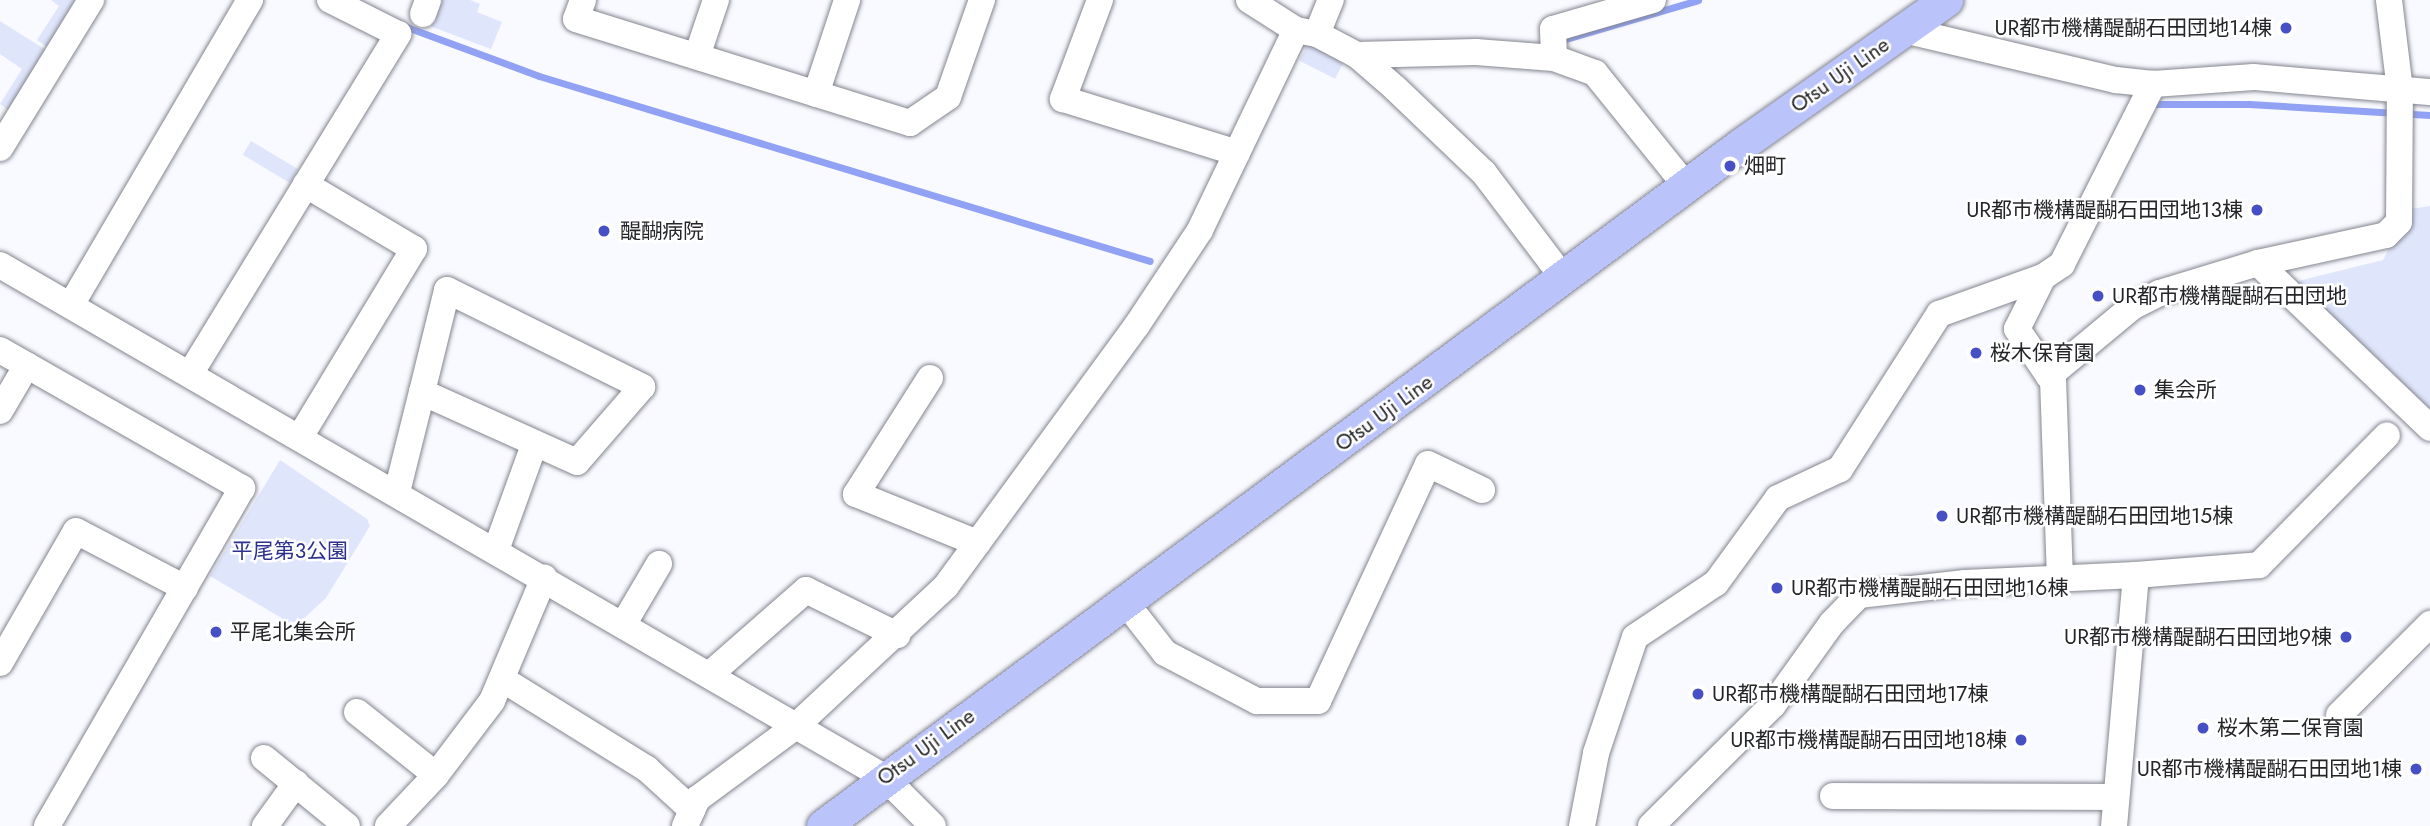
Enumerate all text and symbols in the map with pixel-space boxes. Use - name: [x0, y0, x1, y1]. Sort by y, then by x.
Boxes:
- place label: UR都市機構醍醐石田団地14棟: [1994, 15, 2272, 41]
- marker: UR都市機構醍醐石田団地14棟: [2278, 20, 2294, 36]
- street label: Otsu Uji Line: [1786, 32, 1894, 118]
- place label: 畑町: [1744, 153, 1786, 179]
- marker: 畑町: [1722, 158, 1738, 174]
- place label: UR都市機構醍醐石田団地13棟: [1966, 197, 2243, 223]
- marker: UR都市機構醍醐石田団地13棟: [2249, 202, 2265, 218]
- place label: 醍醐病院: [620, 218, 704, 244]
- marker: 醍醐病院: [594, 221, 614, 241]
- place label: UR都市機構醍醐石田団地: [2112, 283, 2347, 309]
- marker: UR都市機構醍醐石田団地: [2090, 288, 2106, 304]
- place label: 桜木保育園: [1990, 340, 2095, 366]
- marker: 桜木保育園: [1968, 345, 1984, 361]
- street label: Otsu Uji Line: [1330, 369, 1438, 457]
- place label: 集会所: [2154, 377, 2217, 403]
- marker: 集会所: [2132, 382, 2148, 398]
- place label: UR都市機構醍醐石田団地15棟: [1956, 503, 2233, 529]
- marker: UR都市機構醍醐石田団地15棟: [1934, 508, 1950, 524]
- park label: 平尾第3公園: [232, 538, 348, 564]
- place label: UR都市機構醍醐石田団地16棟: [1791, 575, 2068, 601]
- marker: UR都市機構醍醐石田団地16棟: [1769, 580, 1785, 596]
- place label: 平尾北集会所: [230, 619, 356, 645]
- marker: 平尾北集会所: [208, 624, 224, 640]
- place label: UR都市機構醍醐石田団地9棟: [2064, 624, 2332, 650]
- marker: UR都市機構醍醐石田団地9棟: [2338, 629, 2354, 645]
- place label: UR都市機構醍醐石田団地17棟: [1712, 681, 1988, 707]
- marker: UR都市機構醍醐石田団地17棟: [1690, 686, 1706, 702]
- street label: Otsu Uji Line: [872, 703, 980, 791]
- place label: 桜木第二保育園: [2217, 715, 2364, 741]
- marker: 桜木第二保育園: [2195, 720, 2211, 736]
- place label: UR都市機構醍醐石田団地18棟: [1730, 727, 2007, 753]
- marker: UR都市機構醍醐石田団地18棟: [2013, 732, 2029, 748]
- place label: UR都市機構醍醐石田団地1棟: [2137, 756, 2402, 782]
- marker: UR都市機構醍醐石田団地1棟: [2408, 761, 2424, 777]

